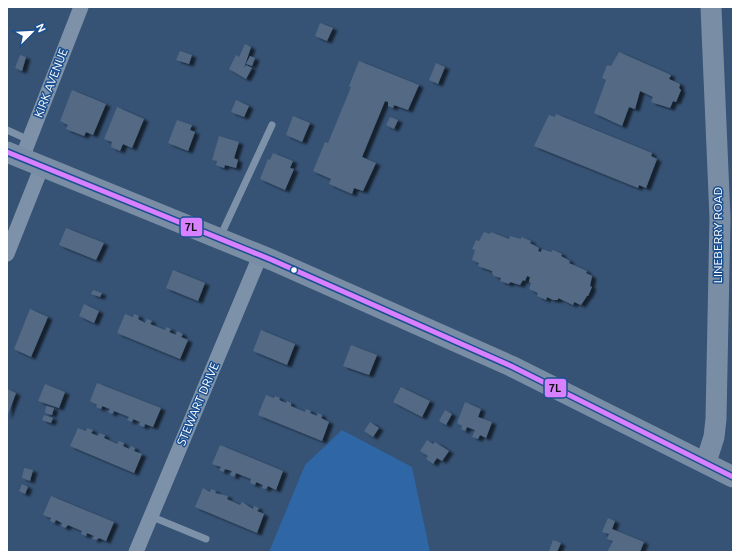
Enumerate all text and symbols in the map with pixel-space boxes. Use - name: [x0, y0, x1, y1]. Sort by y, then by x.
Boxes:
- north arrow: [12, 12, 52, 52]
- text: N: [34, 22, 48, 34]
- street label: KIRK AVENUE: [31, 46, 70, 119]
- street label: LINEBERRY ROAD: [711, 187, 724, 283]
- line badge: 7L: [180, 217, 203, 237]
- text: 7L: [185, 221, 197, 233]
- unlabelled marker: [289, 265, 299, 275]
- street label: STEWART DRIVE: [174, 360, 221, 447]
- line badge: 7L: [544, 378, 567, 398]
- text: 7L: [549, 382, 561, 394]

